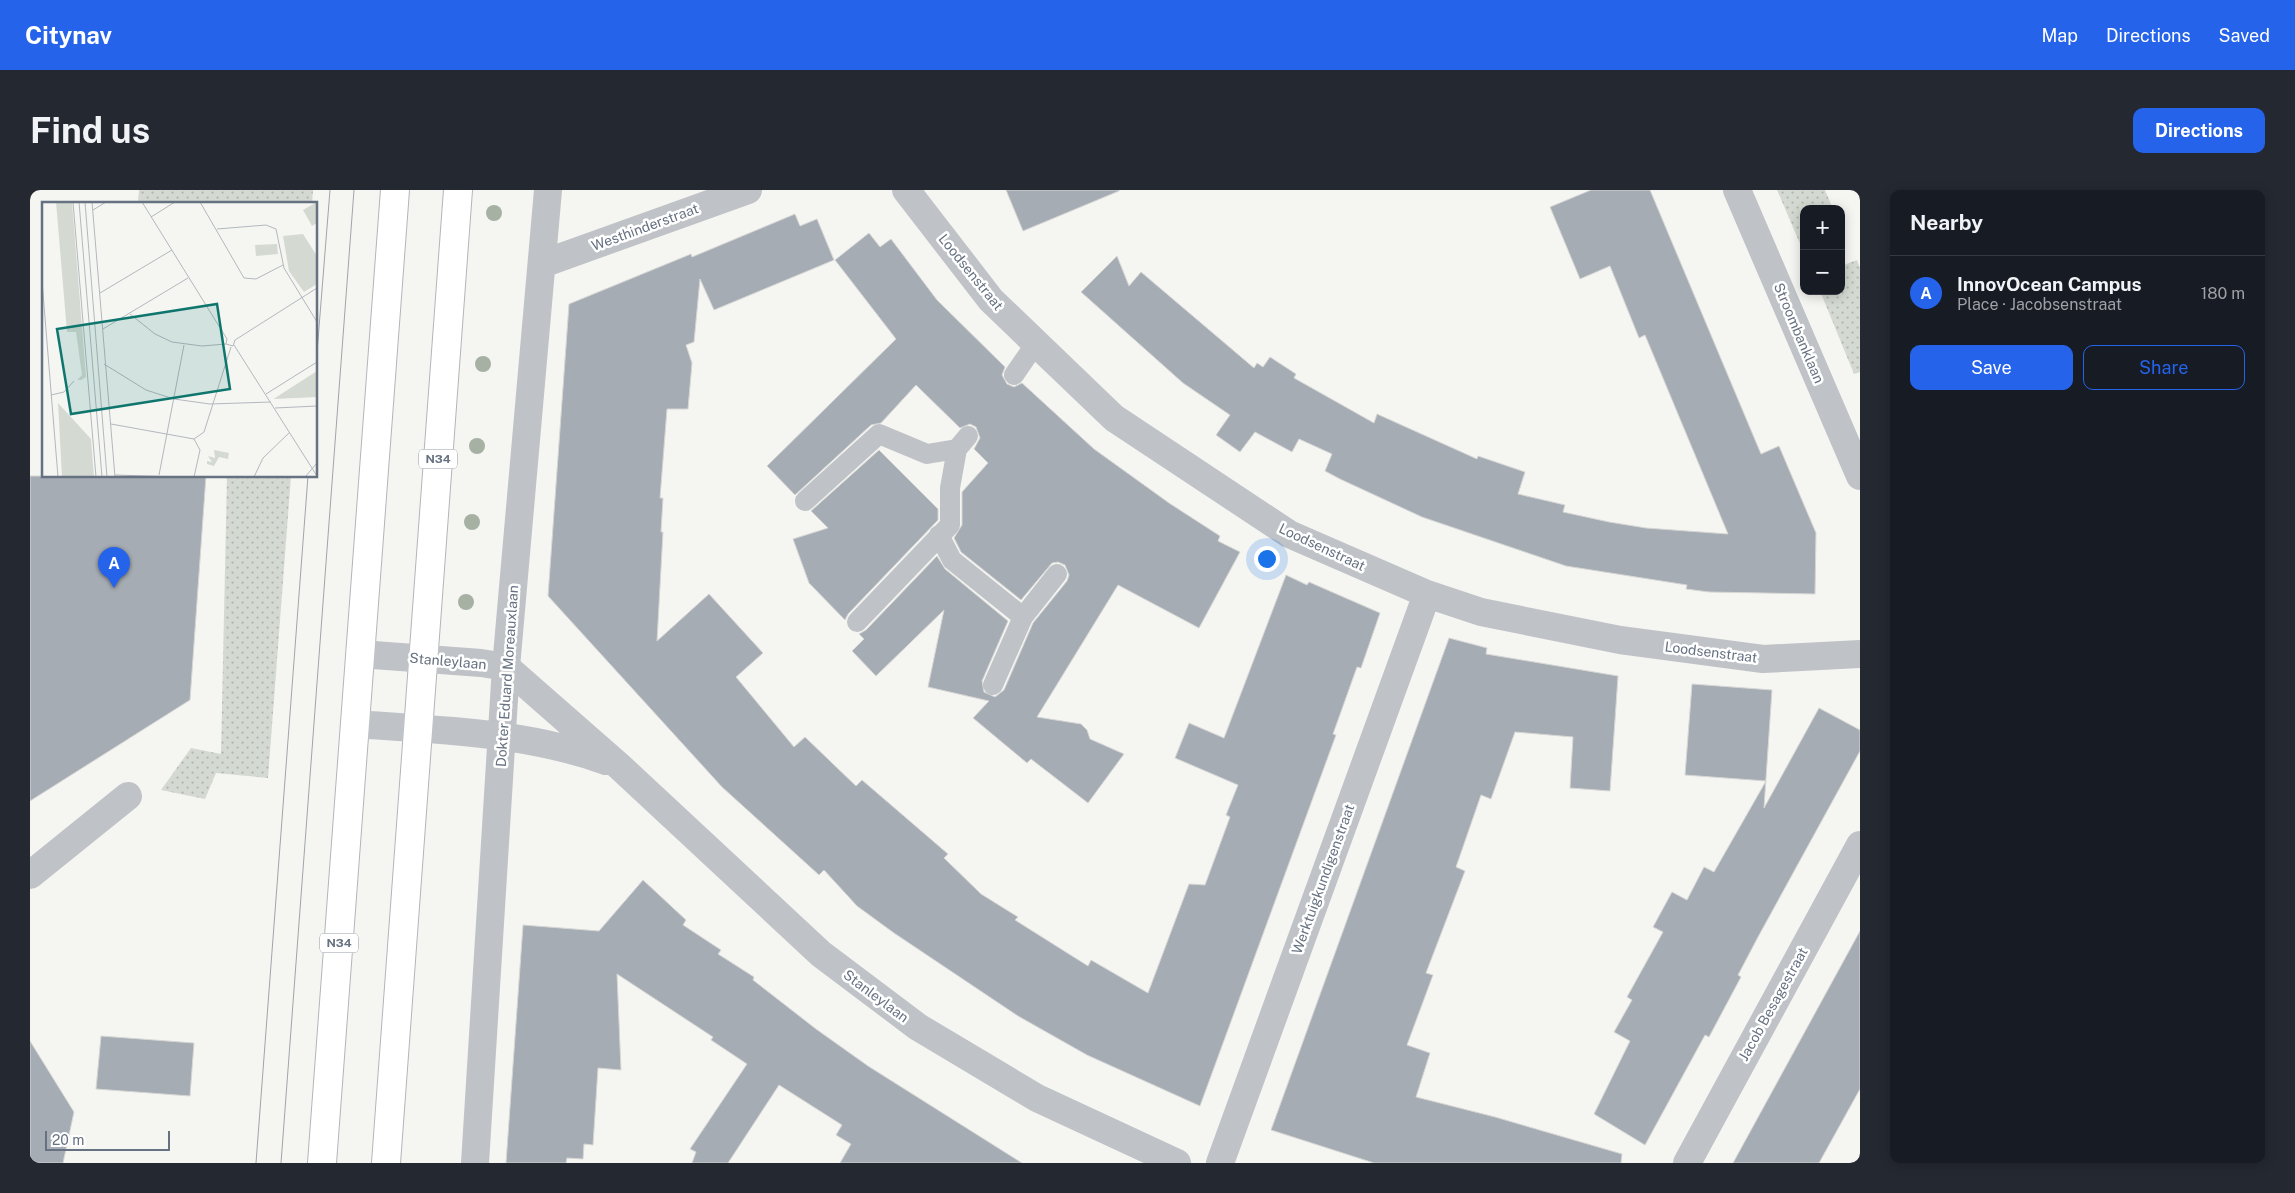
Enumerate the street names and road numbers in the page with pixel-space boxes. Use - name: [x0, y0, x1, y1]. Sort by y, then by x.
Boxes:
- street label: Westhinderstraat: [589, 200, 701, 254]
- street label: Loodsenstraat: [935, 231, 1007, 313]
- street label: Stroombanklaan: [1771, 280, 1827, 386]
- road number: N34: [419, 450, 457, 468]
- street label: Loodsenstraat: [1276, 520, 1368, 574]
- street label: Dokter Eduard Moreauxlaan: [493, 585, 521, 767]
- street label: Loodsenstraat: [1664, 638, 1758, 666]
- street label: Stanleylaan: [409, 650, 487, 672]
- street label: Werktuigkundigenstraat: [1288, 802, 1358, 956]
- road number: N34: [320, 934, 358, 952]
- street label: Jacob Besagestraat: [1735, 945, 1811, 1063]
- street label: Stanleylaan: [840, 966, 912, 1026]

